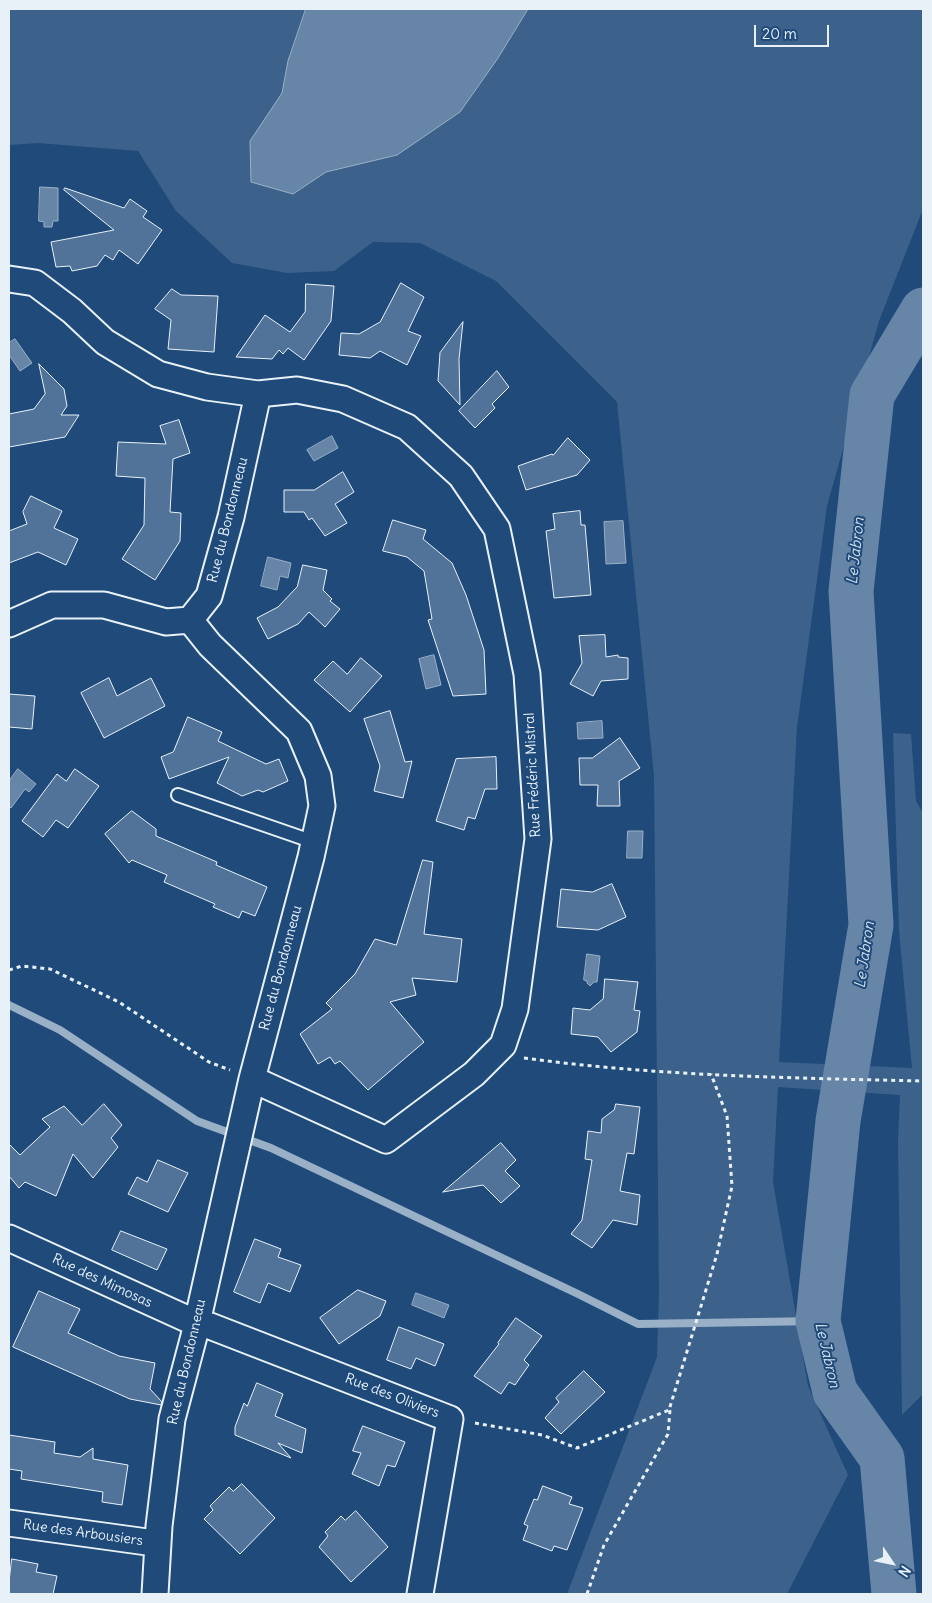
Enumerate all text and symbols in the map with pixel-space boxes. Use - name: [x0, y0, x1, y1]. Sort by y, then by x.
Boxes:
- scale bar: [757, 15, 832, 47]
- text: 20 m: [762, 24, 797, 43]
- street label: Rue du Bondonneau: [204, 456, 252, 584]
- water label: Le Jabron: [844, 517, 868, 585]
- street label: Rue Frédéric Mistral: [521, 712, 545, 838]
- street label: Rue du Bondonneau: [256, 904, 306, 1032]
- water label: Le Jabron: [851, 921, 879, 989]
- street label: Rue des Mimosas: [49, 1250, 155, 1312]
- street label: Rue du Bondonneau: [164, 1297, 210, 1427]
- water label: Le Jabron: [811, 1320, 843, 1390]
- street label: Rue des Oliviers: [342, 1370, 442, 1422]
- street label: Rue des Arbousiers: [22, 1516, 144, 1550]
- north arrow: [867, 1538, 917, 1588]
- text: N: [894, 1562, 915, 1580]

